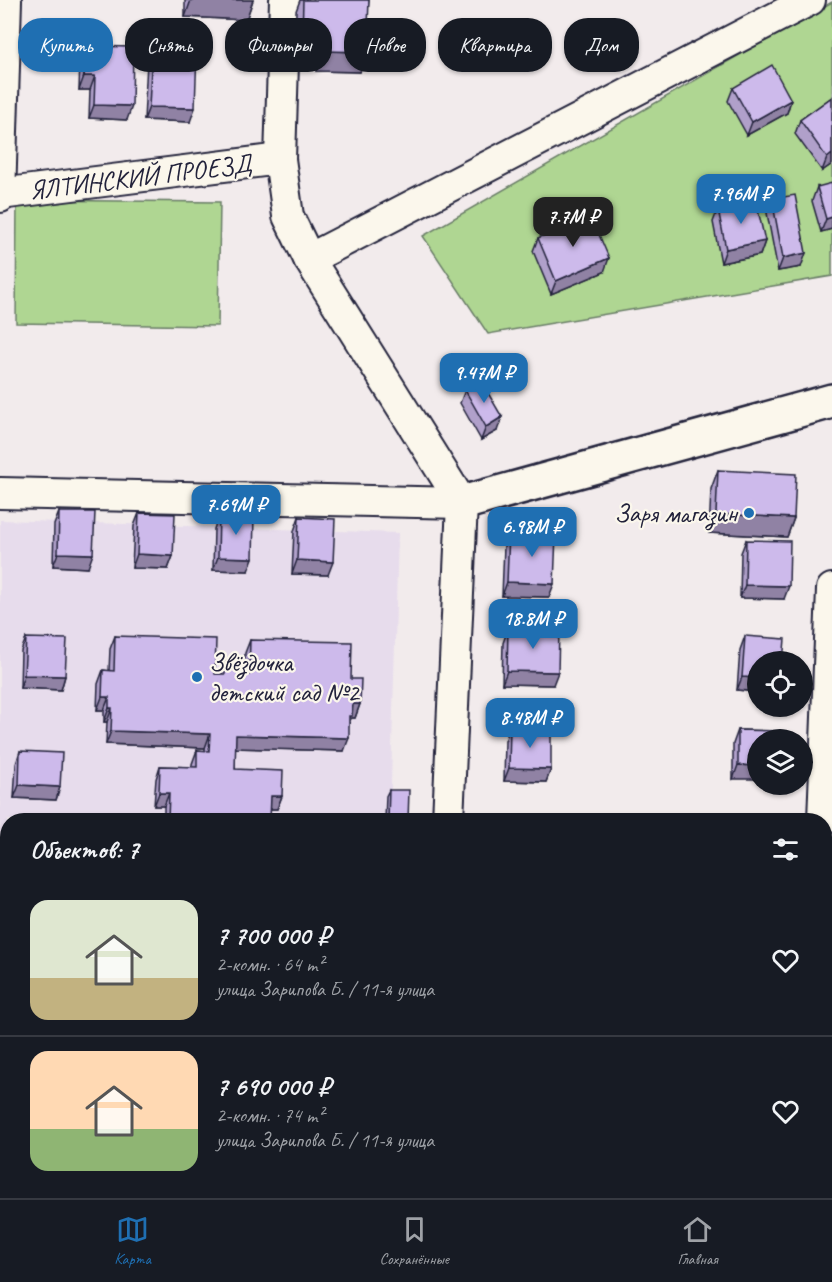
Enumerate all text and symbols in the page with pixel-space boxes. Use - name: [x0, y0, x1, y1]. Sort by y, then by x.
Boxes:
- chip: Купить: [18, 18, 113, 72]
- chip: Снять: [125, 18, 213, 72]
- chip: Фильтры: [225, 18, 332, 72]
- chip: Новое: [344, 18, 426, 72]
- chip: Квартира: [438, 18, 552, 72]
- chip: Дом: [564, 18, 639, 72]
- street label: ЯЛТИНСКИЙ ПРОЕЗД: [27, 147, 255, 207]
- pin: 7.96M ₽: [686, 174, 796, 225]
- text: 7.96M ₽: [711, 181, 771, 206]
- pin: 7.7M ₽: [524, 197, 622, 248]
- text: 7.7M ₽: [547, 204, 599, 229]
- pin: 9.47M ₽: [429, 353, 539, 404]
- text: 9.47M ₽: [454, 360, 514, 385]
- pin: 7.69M ₽: [181, 485, 291, 536]
- text: 7.69M ₽: [206, 492, 266, 517]
- place label: Заря магазин: [614, 497, 739, 531]
- marker: Заря магазин: [742, 506, 756, 520]
- pin: 6.98M ₽: [477, 507, 587, 558]
- text: 6.98M ₽: [502, 514, 562, 539]
- pin: 18.8M ₽: [478, 599, 588, 650]
- text: 18.8M ₽: [503, 606, 563, 631]
- place label: Звёздочка детский сад №2: [209, 646, 361, 709]
- map controls: [747, 651, 813, 795]
- button: locate: [747, 651, 813, 717]
- marker: Звёздочка детский сад №2: [190, 670, 204, 684]
- pin: 8.48M ₽: [475, 698, 585, 749]
- text: 8.48M ₽: [500, 705, 560, 730]
- button: layers: [747, 729, 813, 795]
- text: Объектов: 7: [30, 833, 139, 866]
- icon: filters: [769, 833, 802, 866]
- text: 7 700 000 ₽: [216, 919, 330, 952]
- icon: home: [78, 924, 150, 996]
- icon: heart: [769, 944, 802, 977]
- text: 2-комн. · 64 m²: [216, 952, 324, 977]
- text: улица Зарипова Б. / 11-я улица: [216, 977, 434, 1002]
- text: 7 690 000 ₽: [216, 1070, 330, 1103]
- icon: home: [78, 1075, 150, 1147]
- icon: heart: [769, 1095, 802, 1128]
- text: 2-комн. · 74 m²: [216, 1103, 324, 1128]
- text: улица Зарипова Б. / 11-я улица: [216, 1128, 434, 1153]
- tab: Карта: [114, 1213, 151, 1269]
- tab: Сохранённые: [379, 1213, 449, 1269]
- tab: Главная: [678, 1213, 718, 1269]

